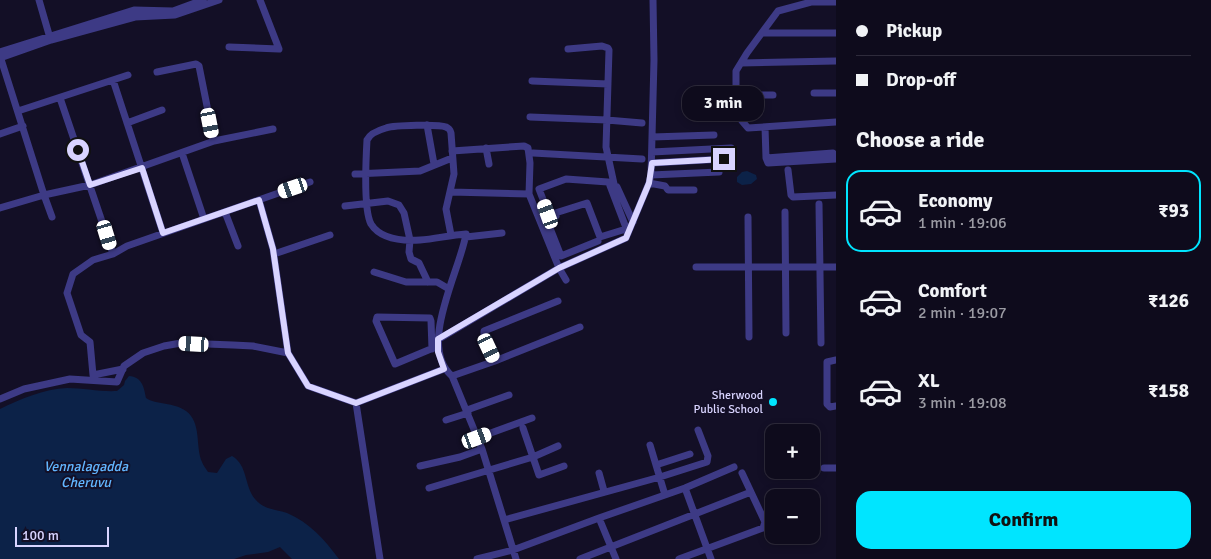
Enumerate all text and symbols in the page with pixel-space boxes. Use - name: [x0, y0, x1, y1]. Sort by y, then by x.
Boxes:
- text: Pickup: [886, 19, 942, 43]
- text: Drop-off: [886, 68, 956, 92]
- callout: 3 min: [683, 86, 765, 122]
- text: 3 min: [704, 93, 742, 113]
- car: [199, 107, 220, 139]
- text: Choose a ride: [856, 126, 984, 153]
- route start: [67, 139, 89, 161]
- route end: [713, 148, 735, 170]
- car: [276, 176, 309, 200]
- icon: car: [858, 189, 903, 234]
- text: Economy: [918, 189, 992, 213]
- car: [535, 197, 560, 231]
- text: ₹93: [1158, 199, 1189, 223]
- text: 1 min · 19:06: [918, 213, 1007, 233]
- car: [95, 218, 118, 252]
- icon: car: [858, 279, 903, 324]
- text: Comfort: [918, 279, 987, 303]
- text: ₹126: [1148, 289, 1189, 313]
- text: 2 min · 19:07: [918, 303, 1007, 323]
- car: [475, 331, 502, 365]
- car: [178, 336, 209, 352]
- icon: car: [858, 369, 903, 414]
- text: XL: [918, 369, 940, 393]
- text: ₹158: [1148, 379, 1189, 403]
- place label: Sherwood Public School: [694, 388, 763, 417]
- text: 3 min · 19:08: [918, 393, 1007, 413]
- marker: Sherwood Public School: [767, 396, 779, 408]
- map controls: [765, 424, 820, 544]
- button: +: [765, 424, 820, 479]
- car: [460, 426, 493, 450]
- water label: Vennalagadda Cheruvu: [44, 458, 129, 491]
- button: −: [765, 489, 820, 544]
- button: Confirm: [856, 491, 1191, 549]
- scale bar: [15, 524, 109, 547]
- text: 100 m: [22, 527, 59, 544]

